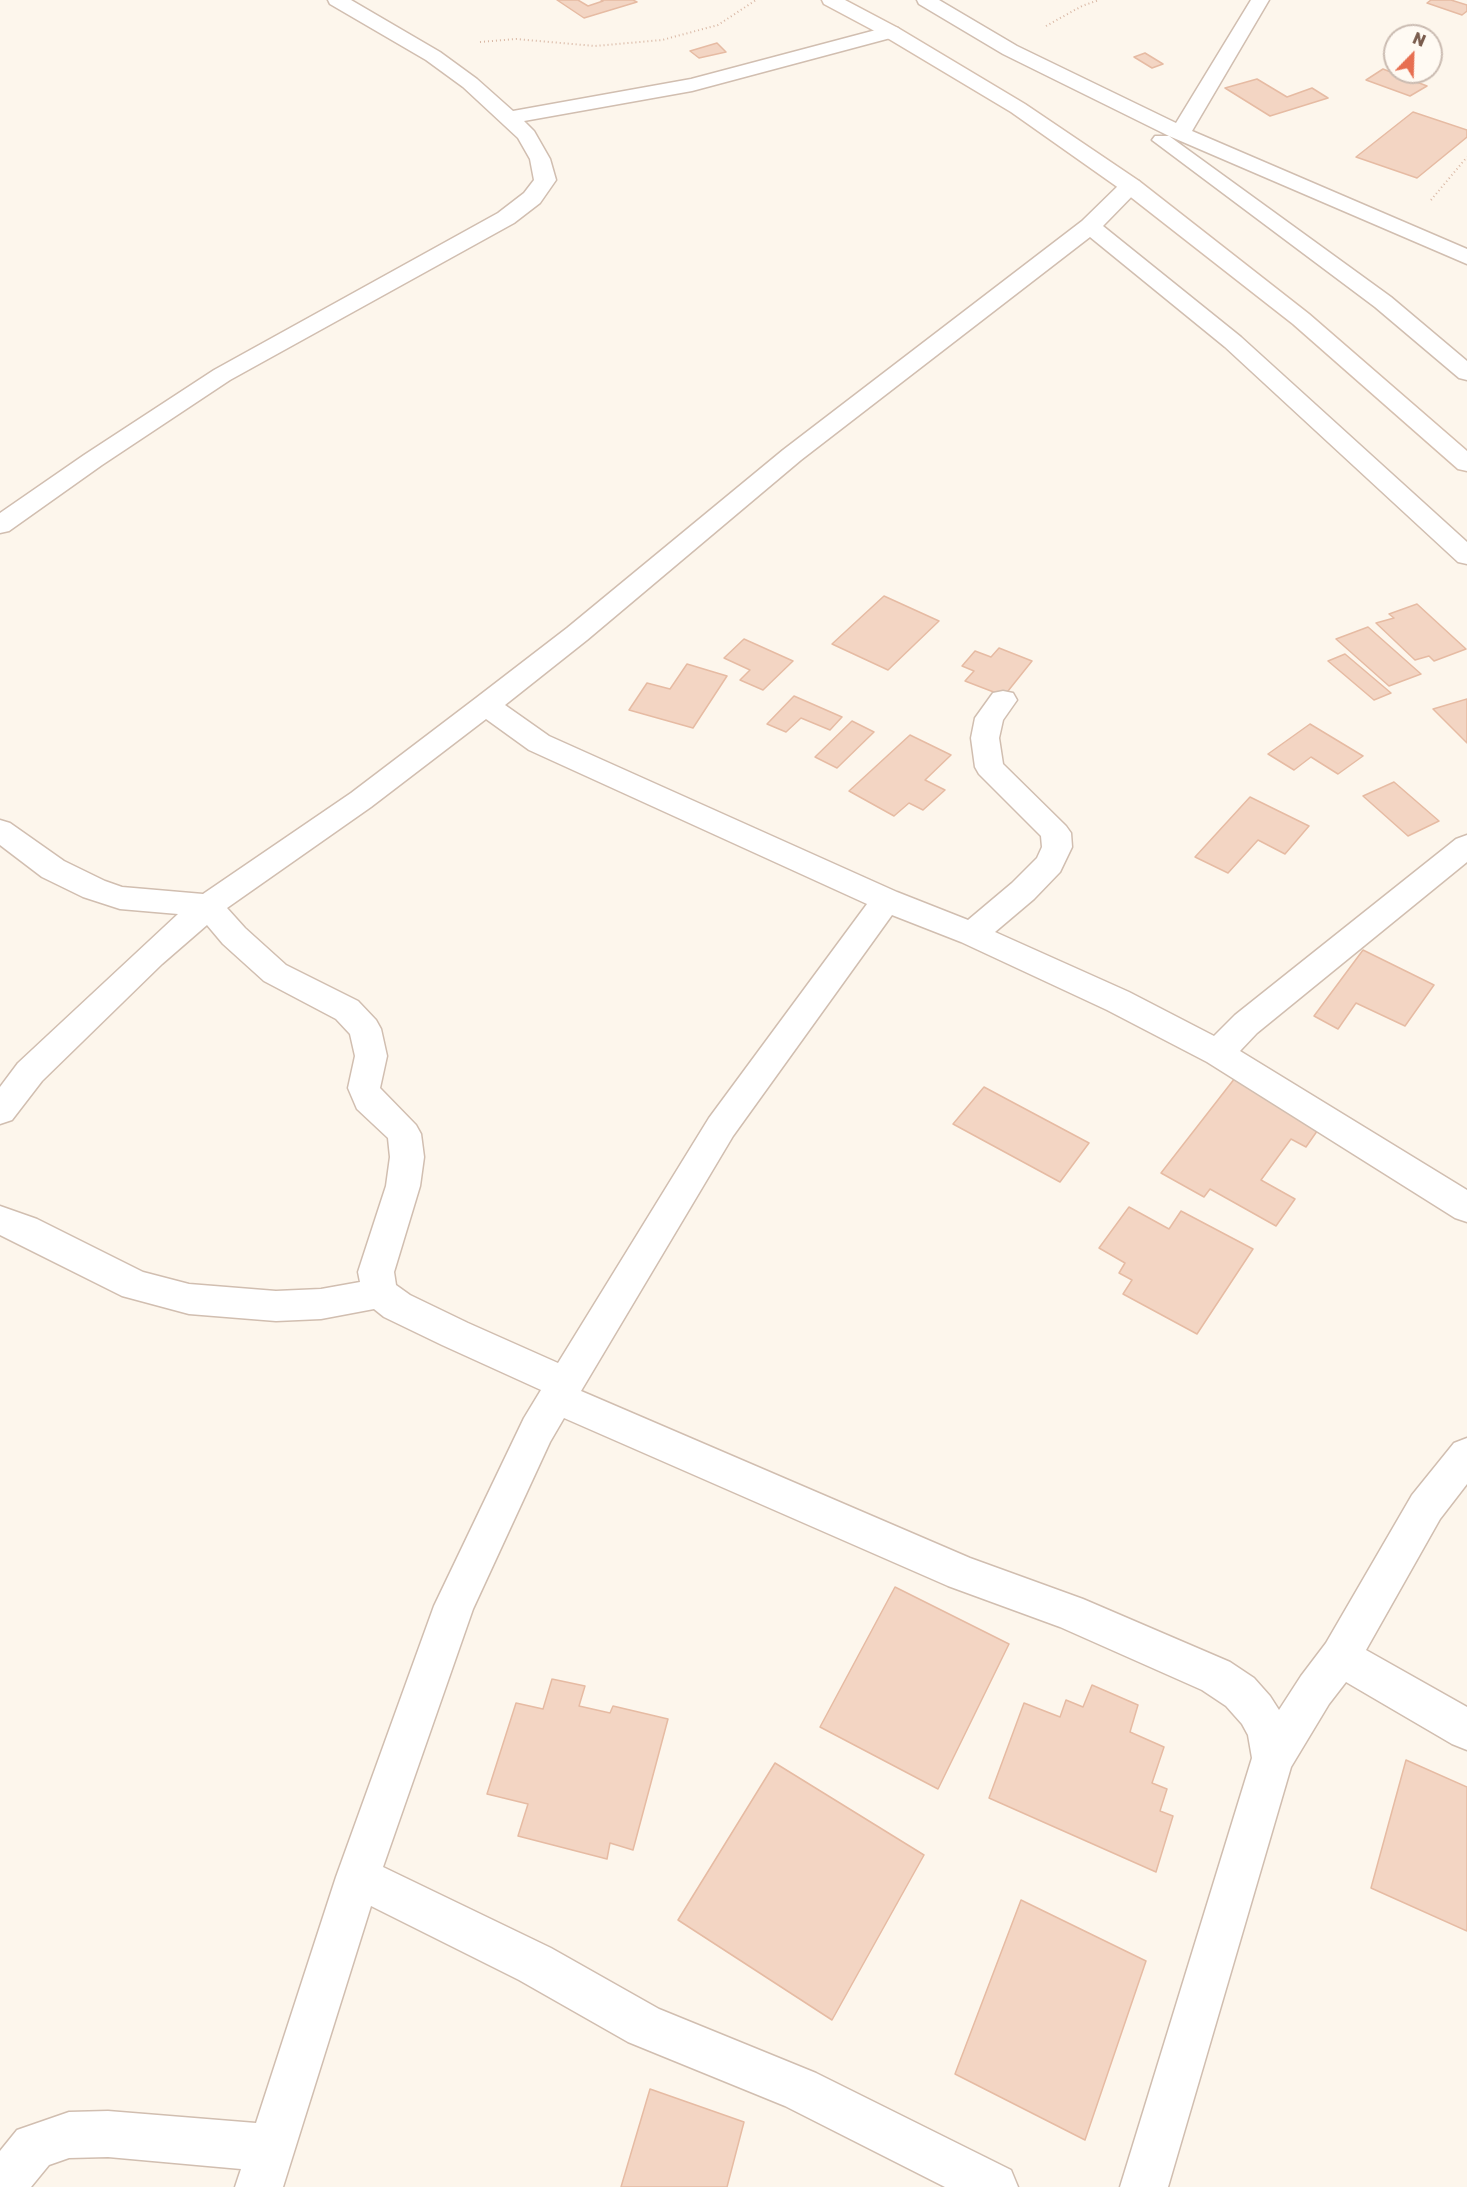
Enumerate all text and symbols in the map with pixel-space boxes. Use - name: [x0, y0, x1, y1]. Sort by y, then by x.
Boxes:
- north arrow: [1383, 24, 1443, 84]
- text: N: [1410, 28, 1429, 51]

